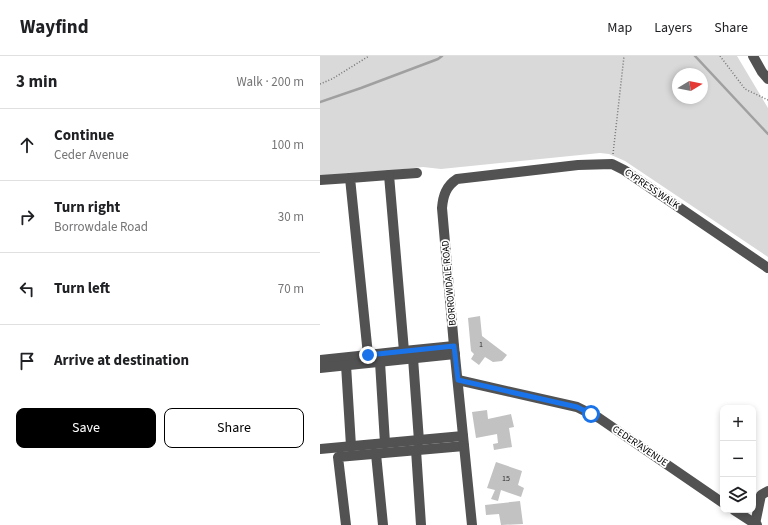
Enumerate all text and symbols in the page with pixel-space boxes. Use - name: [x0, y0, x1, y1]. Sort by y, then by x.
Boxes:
- text: Wayfind: [20, 14, 89, 41]
- text: Map: [607, 18, 632, 38]
- text: Layers: [654, 18, 692, 38]
- text: Share: [714, 18, 748, 38]
- north arrow: [672, 68, 708, 104]
- text: 3 min: [16, 70, 57, 94]
- text: Walk · 200 m: [236, 73, 304, 91]
- text: Continue: [54, 125, 114, 146]
- icon: ahead: [16, 134, 38, 156]
- text: 100 m: [271, 136, 304, 154]
- text: Ceder Avenue: [54, 146, 129, 164]
- street label: CYPRESS WALK: [622, 165, 682, 213]
- text: Turn right: [54, 197, 120, 218]
- icon: right: [16, 206, 38, 228]
- text: 30 m: [278, 208, 304, 226]
- text: Borrowdale Road: [54, 218, 148, 236]
- street label: BORROWDALE ROAD: [438, 240, 460, 326]
- icon: left: [16, 278, 38, 300]
- text: Turn left: [54, 278, 110, 299]
- text: 70 m: [278, 280, 304, 298]
- house number: 1: [479, 339, 483, 350]
- route end: [359, 346, 377, 364]
- icon: arrive: [16, 350, 38, 372]
- text: Arrive at destination: [54, 350, 189, 371]
- route start: [582, 405, 600, 423]
- map controls: [720, 405, 756, 513]
- button: +: [720, 405, 756, 441]
- button: Save: [16, 408, 156, 448]
- button: Share: [164, 408, 304, 448]
- street label: CEDER AVENUE: [610, 422, 670, 470]
- button: −: [720, 441, 756, 477]
- house number: 15: [502, 473, 510, 484]
- button: layers: [720, 477, 756, 513]

